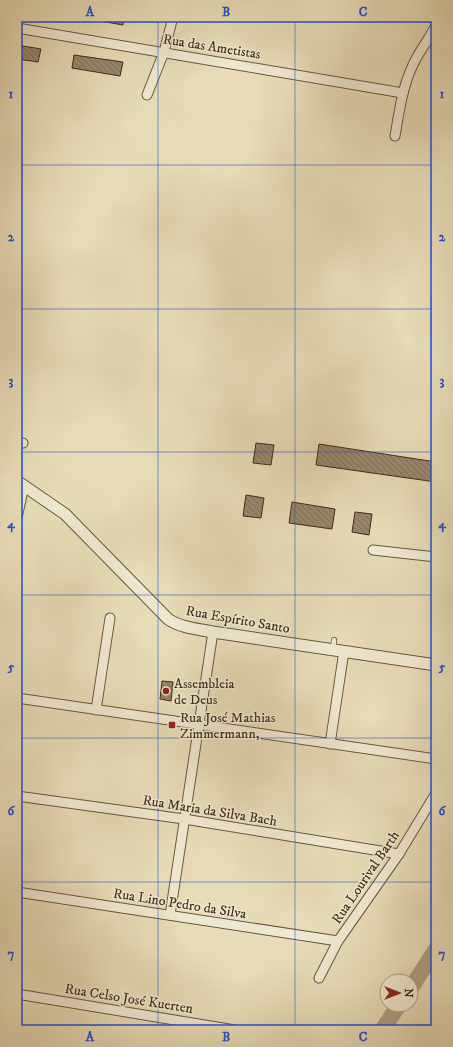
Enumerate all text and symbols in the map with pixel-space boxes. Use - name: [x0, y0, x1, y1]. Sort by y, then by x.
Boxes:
- text: A: [85, 4, 95, 20]
- text: B: [222, 4, 230, 20]
- text: C: [359, 4, 368, 20]
- street label: Rua das Ametistas: [162, 30, 262, 64]
- text: 1: [9, 86, 14, 102]
- text: 1: [440, 86, 445, 102]
- text: 2: [8, 229, 15, 245]
- text: 2: [439, 229, 446, 245]
- text: 3: [9, 373, 14, 389]
- text: 3: [440, 373, 445, 389]
- text: 4: [6, 516, 15, 533]
- text: 4: [437, 516, 446, 533]
- street label: Rua Espírito Santo: [184, 602, 291, 638]
- text: 5: [7, 659, 15, 675]
- text: 5: [438, 659, 446, 675]
- place label: Assembleia de Deus: [174, 675, 235, 709]
- marker: Assembleia de Deus: [161, 686, 171, 696]
- place label: Rua José Mathias Zimmermann,: [180, 709, 276, 743]
- marker: Rua José Mathias Zimmermann,: [167, 720, 177, 730]
- street label: Rua Maria da Silva Bach: [141, 791, 279, 831]
- text: 6: [8, 803, 16, 819]
- text: 6: [439, 803, 447, 819]
- street label: Rua Lourival Barth: [328, 827, 404, 928]
- street label: Rua Lino Pedro da Silva: [112, 885, 248, 923]
- text: 7: [8, 946, 15, 962]
- text: 7: [439, 946, 446, 962]
- north arrow: [379, 973, 419, 1013]
- street label: Rua Celso José Kuerten: [63, 980, 195, 1018]
- text: N: [401, 988, 415, 998]
- text: A: [85, 1029, 95, 1045]
- text: B: [222, 1029, 230, 1045]
- text: C: [359, 1029, 368, 1045]

